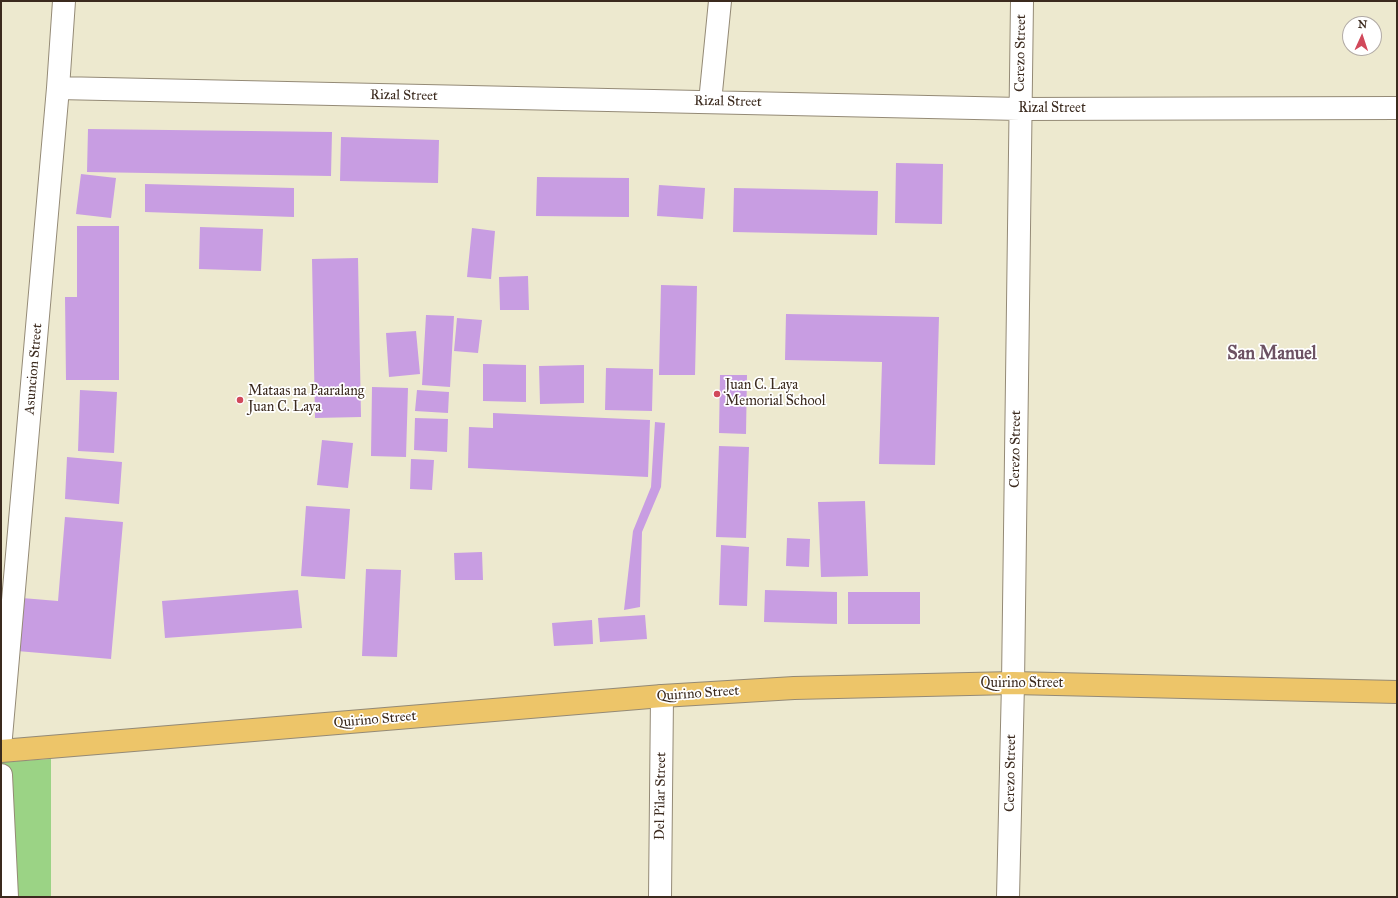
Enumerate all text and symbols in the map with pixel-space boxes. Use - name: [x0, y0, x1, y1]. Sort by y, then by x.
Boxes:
- street label: Cerezo Street: [1012, 14, 1030, 92]
- north arrow: [1342, 16, 1382, 56]
- text: N: [1358, 18, 1368, 31]
- street label: Rizal Street: [370, 87, 438, 105]
- street label: Rizal Street: [694, 93, 762, 111]
- street label: Rizal Street: [1018, 101, 1086, 117]
- street label: Asuncion Street: [22, 323, 46, 415]
- district label: San Manuel: [1227, 344, 1317, 366]
- place label: Juan C. Laya Memorial School: [725, 378, 826, 410]
- place label: Mataas na Paaralang Juan C. Laya: [248, 384, 364, 416]
- marker: Juan C. Laya Memorial School: [712, 389, 722, 399]
- marker: Mataas na Paaralang Juan C. Laya: [235, 395, 245, 405]
- street label: Cerezo Street: [1007, 410, 1025, 488]
- street label: Quirino Street: [981, 676, 1063, 692]
- street label: Quirino Street: [656, 683, 740, 705]
- street label: Quirino Street: [333, 708, 417, 732]
- street label: Cerezo Street: [1002, 734, 1020, 812]
- street label: Del Pilar Street: [652, 752, 670, 840]

